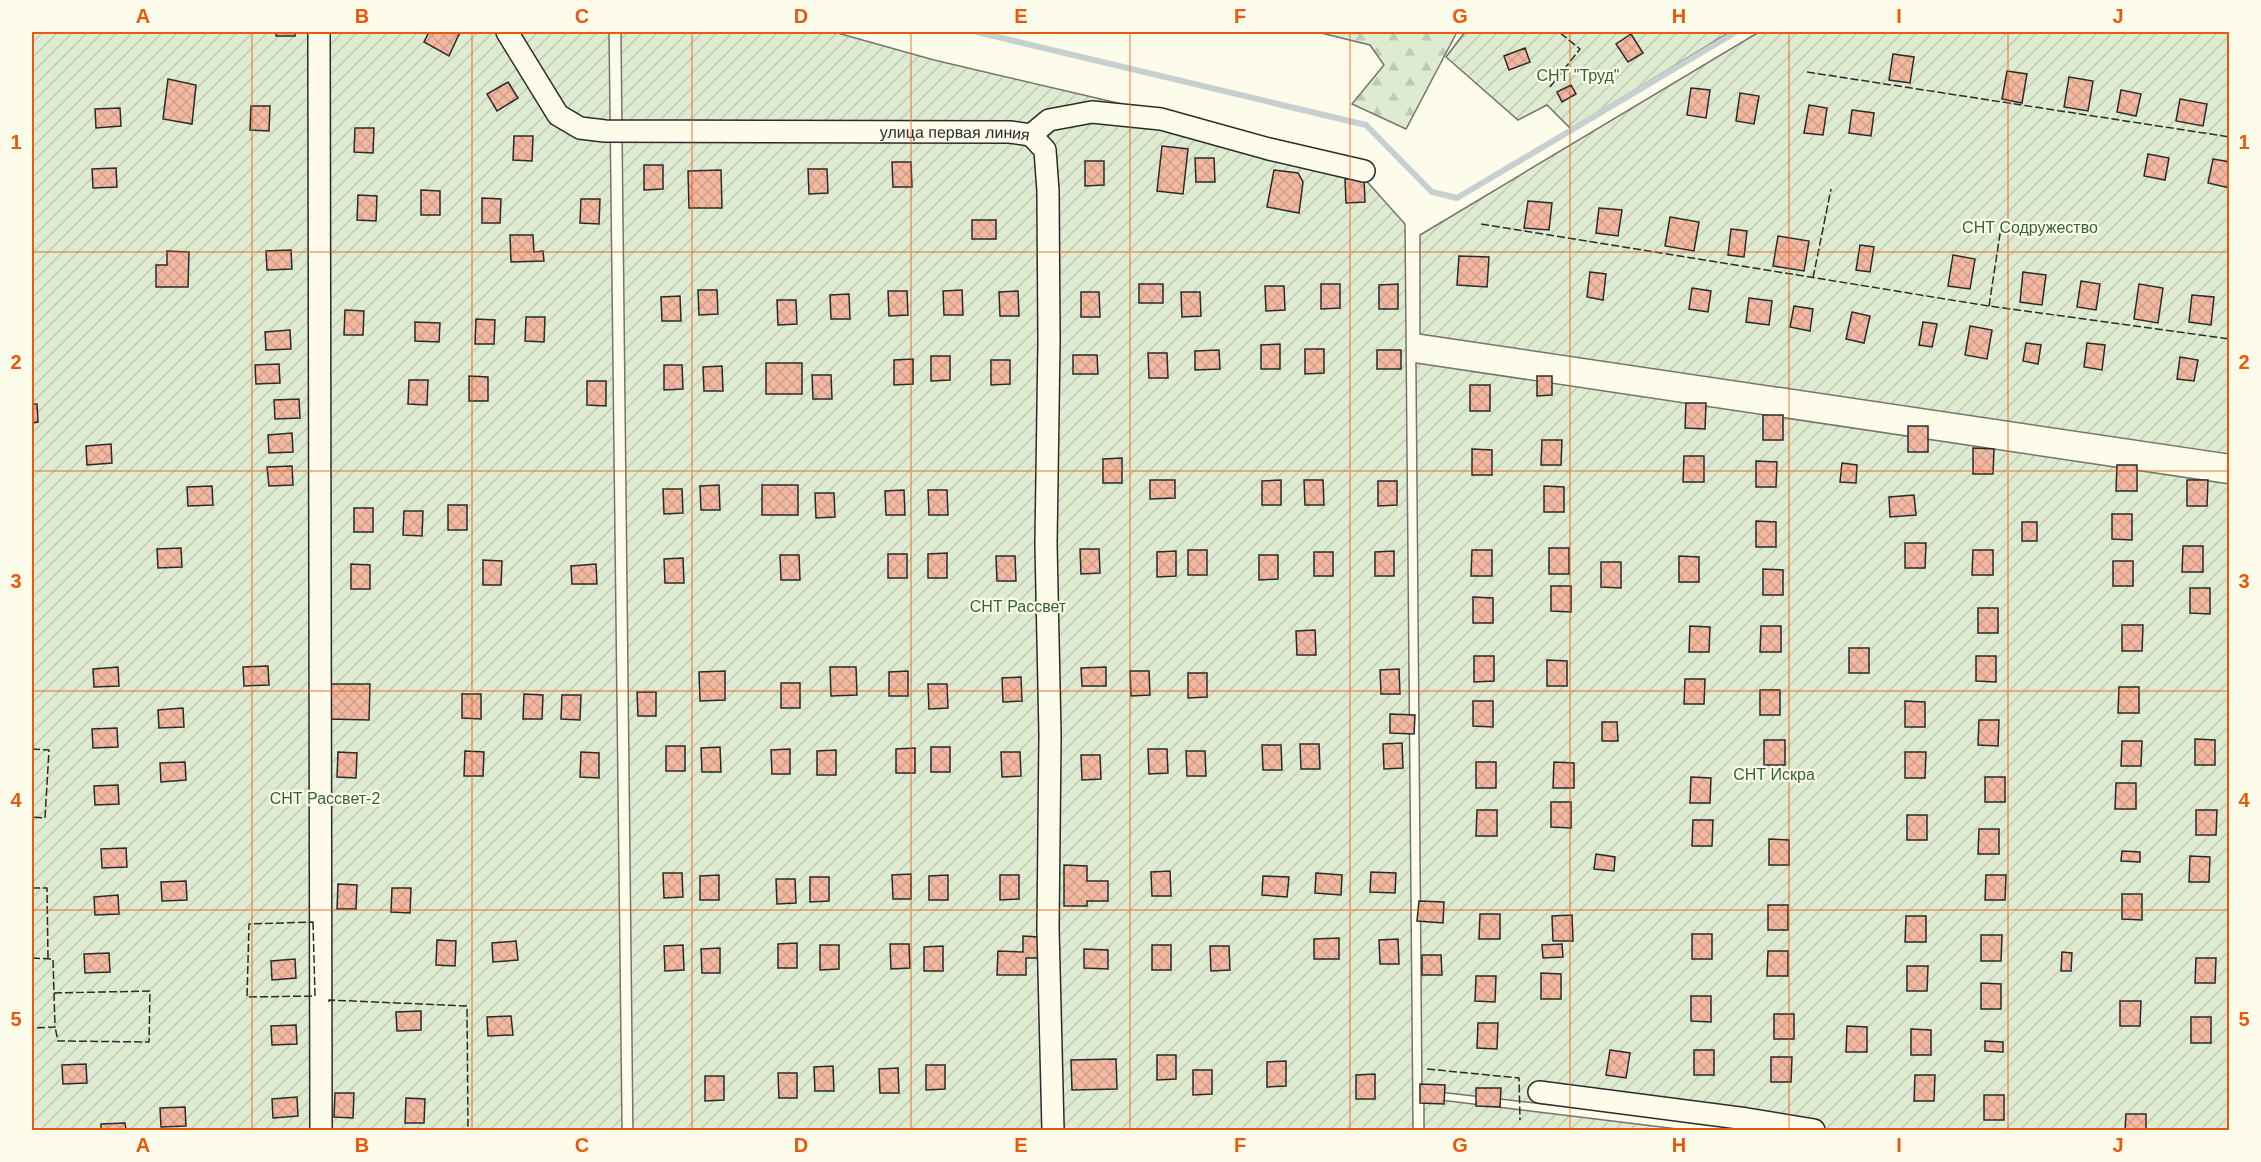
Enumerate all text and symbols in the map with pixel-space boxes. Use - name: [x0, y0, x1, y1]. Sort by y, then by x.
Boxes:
- text: A: [136, 5, 150, 27]
- text: B: [355, 5, 369, 27]
- text: C: [575, 5, 589, 27]
- text: D: [794, 5, 808, 27]
- text: E: [1014, 5, 1028, 27]
- text: F: [1234, 5, 1246, 27]
- text: G: [1452, 5, 1468, 27]
- text: H: [1672, 5, 1686, 27]
- text: I: [1896, 5, 1902, 27]
- text: J: [2112, 5, 2124, 27]
- park label: СНТ "Труд": [1536, 67, 1620, 84]
- street label: улица первая линия: [880, 123, 1031, 143]
- text: 1: [10, 131, 22, 153]
- text: 1: [2238, 131, 2250, 153]
- park label: СНТ Содружество: [1962, 219, 2098, 236]
- text: 2: [10, 351, 22, 373]
- text: 2: [2238, 351, 2250, 373]
- text: 3: [10, 570, 22, 592]
- text: 3: [2238, 570, 2250, 592]
- park label: СНТ Рассвет: [970, 598, 1067, 615]
- park label: СНТ Искра: [1733, 766, 1815, 783]
- text: 4: [10, 789, 22, 811]
- text: 4: [2238, 789, 2250, 811]
- park label: СНТ Рассвет-2: [270, 790, 380, 807]
- text: 5: [10, 1008, 22, 1030]
- text: 5: [2238, 1008, 2250, 1030]
- text: A: [136, 1134, 150, 1156]
- text: B: [355, 1134, 369, 1156]
- text: C: [575, 1134, 589, 1156]
- text: D: [794, 1134, 808, 1156]
- text: E: [1014, 1134, 1028, 1156]
- text: F: [1234, 1134, 1246, 1156]
- text: G: [1452, 1134, 1468, 1156]
- text: H: [1672, 1134, 1686, 1156]
- text: I: [1896, 1134, 1902, 1156]
- text: J: [2112, 1134, 2124, 1156]

